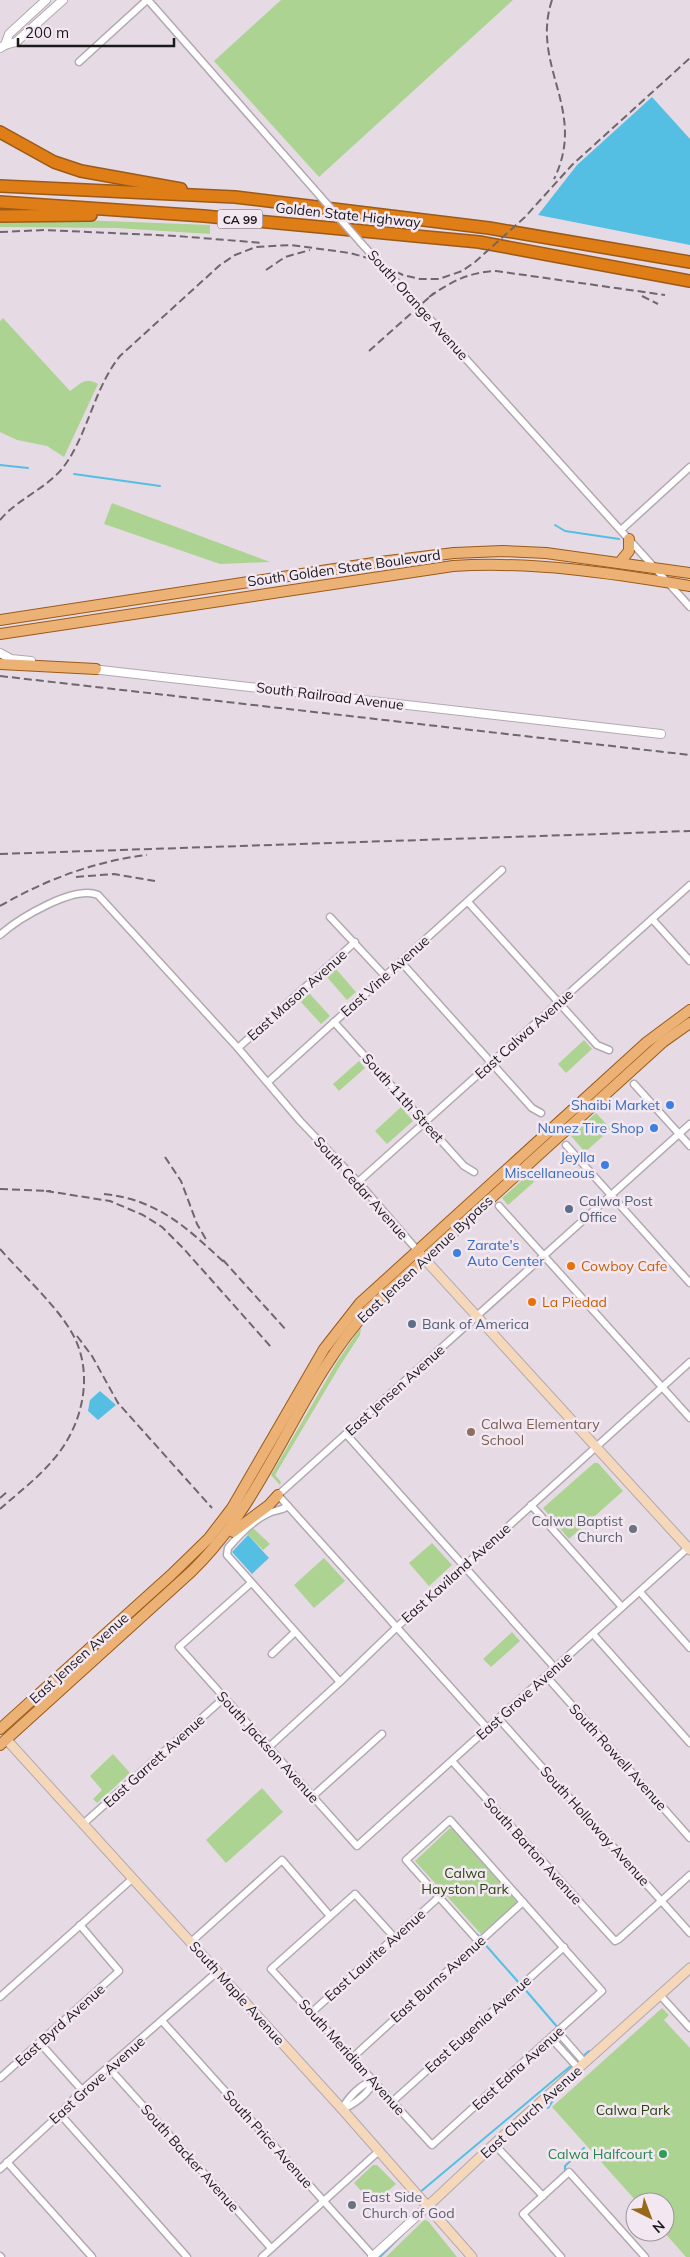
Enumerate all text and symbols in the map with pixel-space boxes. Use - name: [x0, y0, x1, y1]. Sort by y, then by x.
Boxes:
- scale bar: [18, 15, 174, 47]
- text: 200 m: [25, 23, 69, 42]
- street label: Golden State Highway: [274, 198, 422, 232]
- road number: CA 99: [218, 210, 262, 228]
- street label: South Orange Avenue: [364, 246, 472, 364]
- street label: South Golden State Boulevard: [246, 546, 442, 590]
- street label: South Railroad Avenue: [255, 678, 405, 714]
- street label: East Vine Avenue: [337, 931, 433, 1021]
- street label: East Mason Avenue: [243, 946, 351, 1044]
- street label: East Calwa Avenue: [471, 985, 577, 1083]
- street label: South 11th Street: [358, 1050, 448, 1146]
- place label: Shaibi Market: [571, 1096, 660, 1114]
- marker: Shaibi Market: [664, 1099, 676, 1111]
- place label: Nunez Tire Shop: [537, 1119, 644, 1137]
- marker: Nunez Tire Shop: [648, 1122, 660, 1134]
- street label: South Cedar Avenue: [310, 1133, 412, 1243]
- place label: Jeylla Miscellaneous: [504, 1148, 595, 1182]
- marker: Jeylla Miscellaneous: [599, 1159, 611, 1171]
- street label: East Jensen Avenue Bypass: [353, 1191, 497, 1327]
- place label: Calwa Post Office: [579, 1192, 653, 1226]
- marker: Calwa Post Office: [563, 1203, 575, 1215]
- place label: Zarate's Auto Center: [467, 1236, 545, 1270]
- marker: Zarate's Auto Center: [451, 1247, 463, 1259]
- place label: Cowboy Cafe: [581, 1257, 667, 1275]
- marker: Cowboy Cafe: [565, 1260, 577, 1272]
- place label: La Piedad: [542, 1293, 607, 1311]
- marker: La Piedad: [526, 1296, 538, 1308]
- place label: Bank of America: [422, 1315, 529, 1333]
- marker: Bank of America: [406, 1318, 418, 1330]
- street label: East Jensen Avenue: [342, 1341, 448, 1439]
- place label: Calwa Elementary School: [481, 1415, 600, 1449]
- marker: Calwa Elementary School: [465, 1426, 477, 1438]
- place label: Calwa Baptist Church: [532, 1512, 623, 1546]
- street label: East Kaviland Avenue: [398, 1519, 514, 1627]
- marker: Calwa Baptist Church: [627, 1523, 639, 1535]
- street label: East Jensen Avenue: [26, 1609, 132, 1707]
- street label: East Grove Avenue: [472, 1648, 576, 1744]
- street label: South Jackson Avenue: [213, 1687, 323, 1807]
- street label: South Rowell Avenue: [565, 1700, 671, 1814]
- street label: East Garrett Avenue: [100, 1711, 208, 1811]
- street label: South Holloway Avenue: [536, 1762, 654, 1890]
- street label: South Barton Avenue: [480, 1794, 586, 1908]
- park label: Calwa Hayston Park: [421, 1864, 509, 1898]
- street label: East Laurite Avenue: [321, 1905, 429, 2005]
- street label: East Burns Avenue: [387, 1931, 489, 2027]
- street label: South Maple Avenue: [186, 1937, 288, 2049]
- street label: East Eugenia Avenue: [421, 1972, 535, 2076]
- street label: East Byrd Avenue: [11, 1980, 109, 2070]
- street label: South Meridian Avenue: [295, 1995, 409, 2119]
- street label: East Edna Avenue: [468, 2022, 568, 2114]
- street label: East Grove Avenue: [45, 2032, 149, 2128]
- street label: East Church Avenue: [477, 2062, 585, 2162]
- street label: South Price Avenue: [219, 2086, 317, 2192]
- street label: South Backer Avenue: [137, 2100, 243, 2216]
- park label: Calwa Park: [596, 2101, 671, 2119]
- place label: Calwa Halfcourt: [548, 2145, 653, 2163]
- marker: Calwa Halfcourt: [657, 2148, 669, 2160]
- place label: East Side Church of God: [362, 2188, 455, 2222]
- north arrow: [625, 2192, 675, 2242]
- marker: East Side Church of God: [346, 2199, 358, 2211]
- text: N: [649, 2216, 669, 2237]

